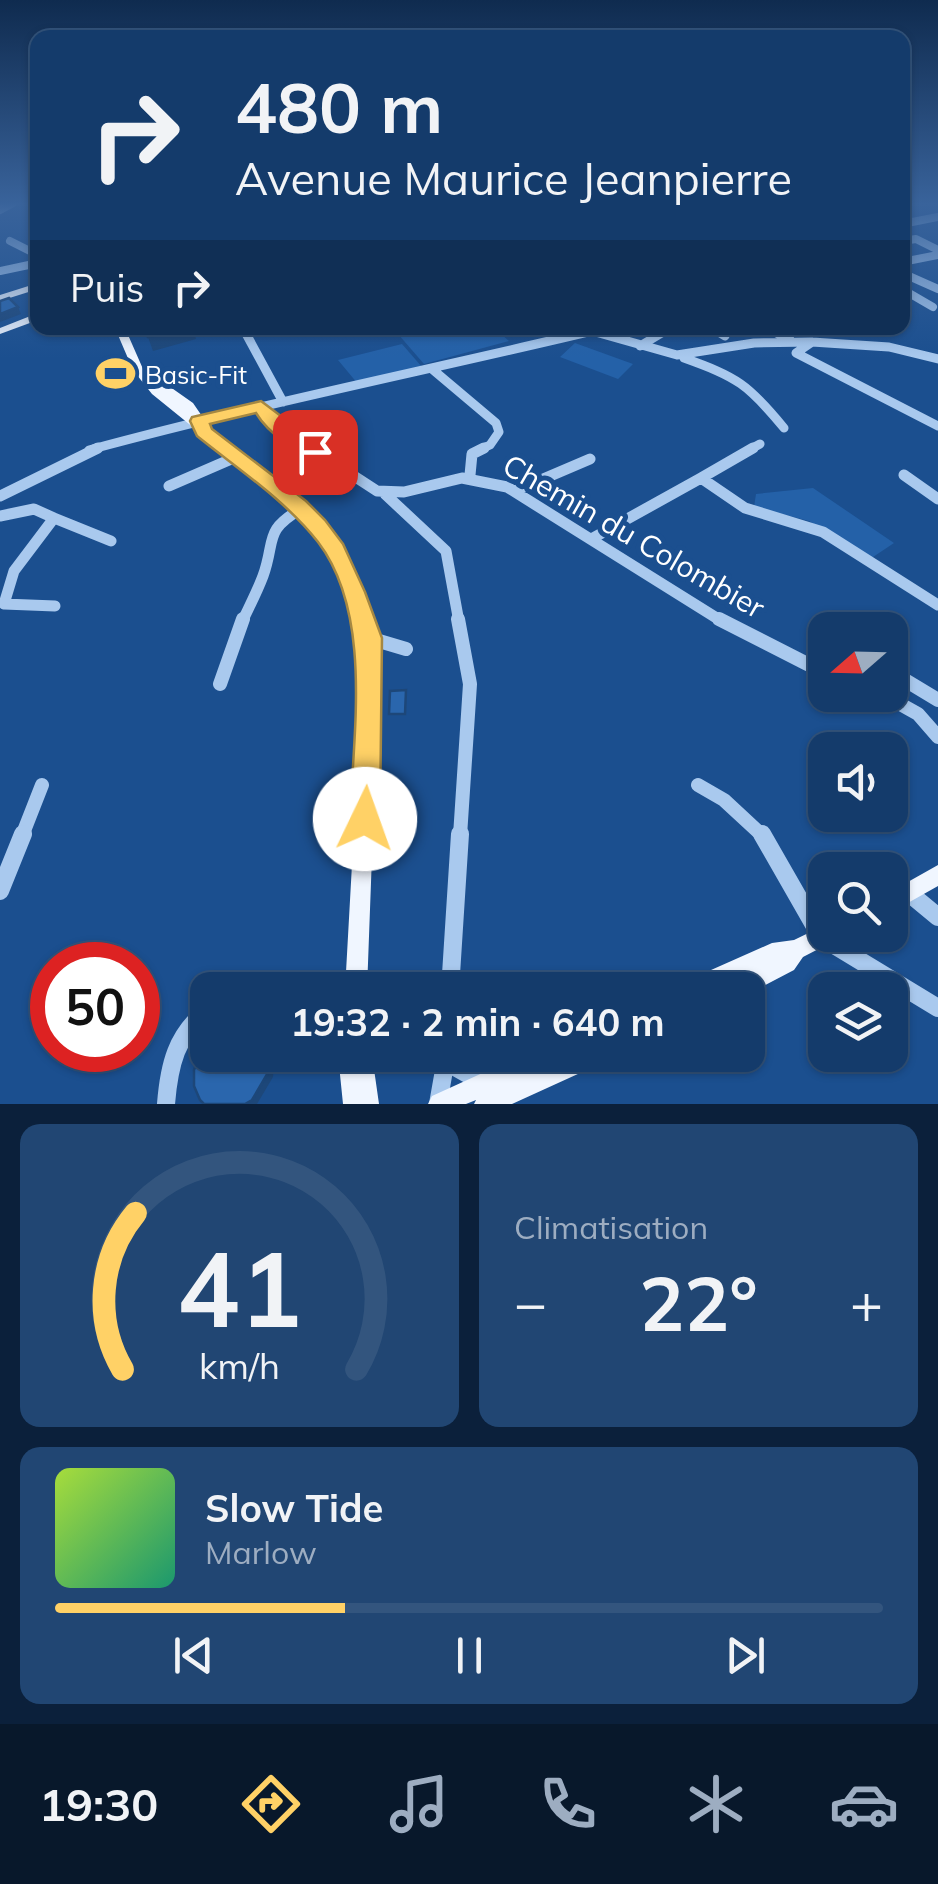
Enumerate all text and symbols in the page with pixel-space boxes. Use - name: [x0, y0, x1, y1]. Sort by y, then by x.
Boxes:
- text: 480 m: [235, 63, 443, 151]
- icon: right: [70, 70, 200, 200]
- text: Avenue Maurice Jeanpierre: [235, 150, 792, 206]
- icon: right: [164, 260, 219, 315]
- text: Puis: [70, 264, 144, 312]
- sports icon: Basic-Fit: [94, 353, 136, 395]
- place label: Basic-Fit: [145, 359, 247, 390]
- pin: [273, 410, 358, 495]
- icon: arrive: [288, 425, 343, 480]
- street label: Chemin du Colombier: [496, 446, 772, 627]
- north arrow: [808, 612, 908, 712]
- map controls: [808, 612, 908, 1072]
- button: sound: [808, 732, 908, 832]
- position arrow: [313, 767, 417, 871]
- button: search: [808, 852, 908, 952]
- speed limit sign: 50: [30, 942, 160, 1072]
- button: layers: [808, 972, 908, 1072]
- text: 19:32 · 2 min · 640 m: [290, 998, 665, 1046]
- text: Climatisation: [514, 1207, 708, 1247]
- text: 41: [177, 1222, 302, 1353]
- text: 22°: [639, 1256, 758, 1350]
- text: −: [514, 1268, 547, 1337]
- text: +: [850, 1268, 883, 1337]
- text: km/h: [199, 1343, 280, 1388]
- text: Slow Tide: [205, 1484, 383, 1532]
- text: Marlow: [205, 1532, 317, 1572]
- icon: previous: [166, 1628, 221, 1683]
- icon: pause: [442, 1628, 497, 1683]
- icon: next: [718, 1628, 773, 1683]
- icon: directions: [236, 1769, 306, 1839]
- icon: music: [384, 1769, 454, 1839]
- icon: phone: [533, 1769, 603, 1839]
- icon: climate: [681, 1769, 751, 1839]
- icon: car: [829, 1769, 899, 1839]
- text: 19:30: [39, 1776, 158, 1832]

